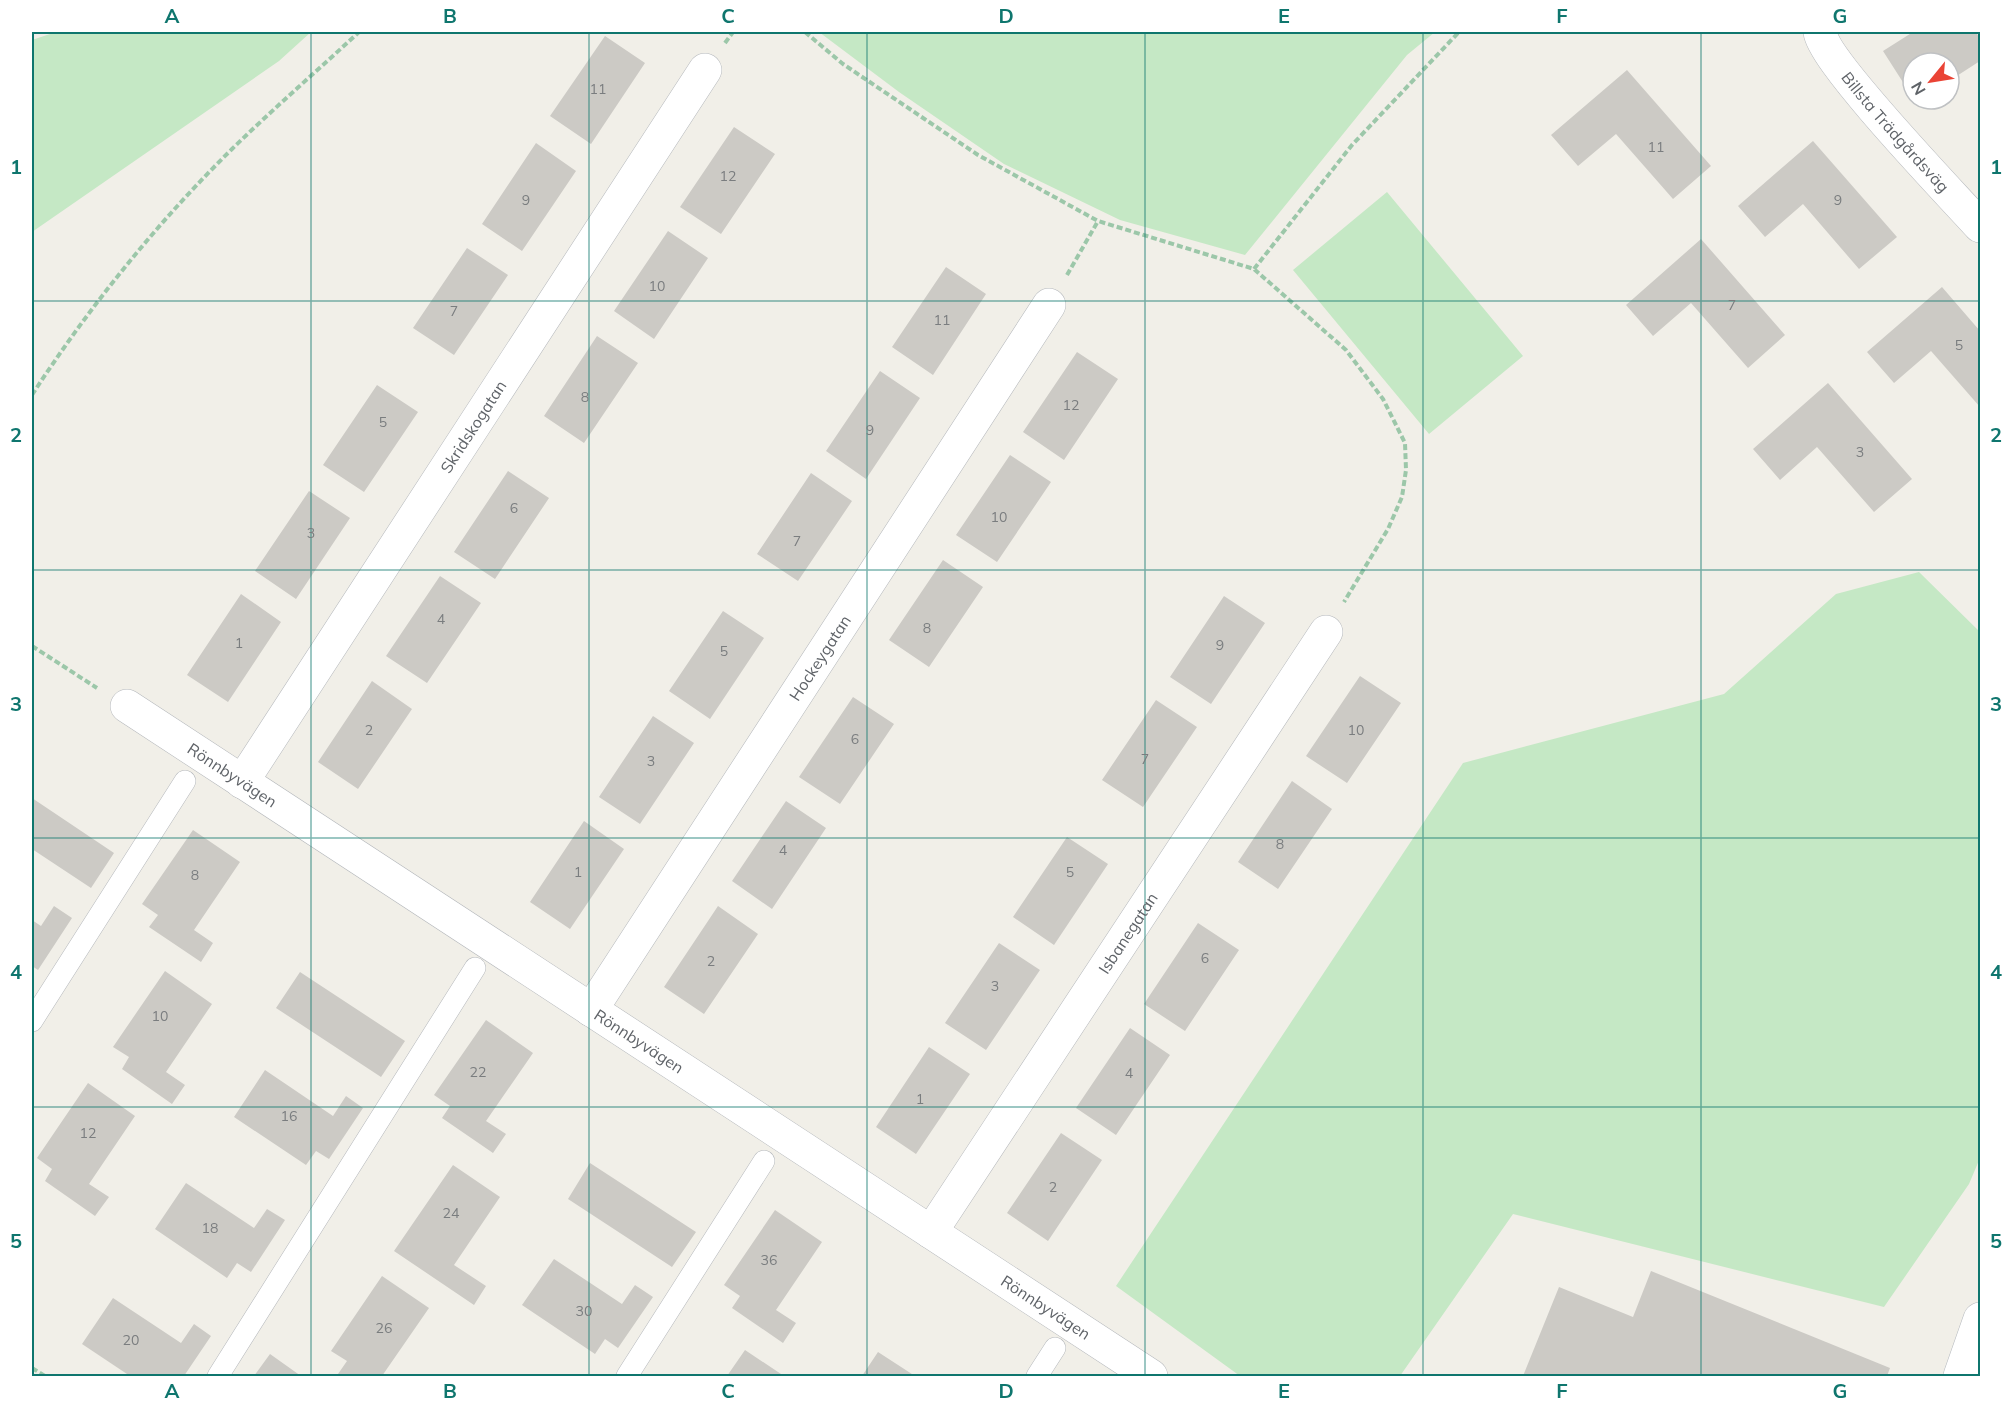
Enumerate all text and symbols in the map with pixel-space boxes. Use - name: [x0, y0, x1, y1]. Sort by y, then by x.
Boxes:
- text: A: [165, 3, 180, 28]
- text: B: [443, 3, 457, 28]
- text: C: [721, 3, 735, 28]
- text: D: [998, 3, 1014, 28]
- text: E: [1278, 3, 1290, 28]
- text: F: [1556, 3, 1568, 28]
- text: G: [1833, 3, 1847, 28]
- north arrow: [1901, 51, 1961, 111]
- street label: Billsta Trädgårdsväg: [1837, 68, 1953, 196]
- text: N: [1906, 78, 1930, 99]
- house number: 11: [590, 80, 606, 98]
- house number: 11: [1648, 138, 1664, 156]
- text: 1: [10, 154, 22, 179]
- text: 1: [1990, 154, 2002, 179]
- house number: 12: [720, 167, 736, 185]
- house number: 9: [522, 191, 530, 209]
- house number: 9: [1834, 191, 1842, 209]
- house number: 10: [649, 277, 665, 295]
- house number: 7: [1728, 296, 1736, 314]
- house number: 7: [450, 302, 458, 320]
- house number: 11: [934, 311, 950, 329]
- house number: 5: [1955, 336, 1963, 354]
- street label: Skridskogatan: [436, 376, 511, 477]
- house number: 8: [581, 388, 589, 406]
- house number: 12: [1063, 396, 1079, 414]
- house number: 5: [379, 413, 387, 431]
- house number: 9: [866, 421, 874, 439]
- text: 2: [10, 422, 22, 447]
- text: 2: [1990, 422, 2002, 447]
- house number: 3: [1856, 443, 1864, 461]
- house number: 6: [510, 499, 518, 517]
- house number: 10: [991, 508, 1007, 526]
- house number: 3: [307, 524, 315, 542]
- house number: 7: [793, 532, 801, 550]
- house number: 4: [437, 610, 446, 628]
- street label: Hockeygatan: [785, 611, 855, 704]
- house number: 8: [923, 619, 931, 637]
- house number: 1: [235, 634, 243, 652]
- house number: 9: [1216, 636, 1224, 654]
- house number: 5: [720, 642, 728, 660]
- text: 3: [10, 691, 22, 716]
- text: 3: [1990, 691, 2002, 716]
- house number: 2: [365, 721, 373, 739]
- house number: 10: [1348, 721, 1364, 739]
- house number: 6: [851, 730, 859, 748]
- street label: Rönnbyvägen: [184, 738, 281, 812]
- house number: 7: [1141, 750, 1149, 768]
- house number: 3: [647, 752, 655, 770]
- house number: 8: [1276, 835, 1284, 853]
- house number: 4: [779, 841, 788, 859]
- house number: 1: [574, 863, 582, 881]
- house number: 5: [1066, 863, 1074, 881]
- house number: 8: [191, 866, 199, 884]
- street label: Isbanegatan: [1094, 889, 1162, 977]
- house number: 6: [1201, 949, 1209, 967]
- house number: 2: [707, 952, 715, 970]
- text: 4: [10, 959, 22, 984]
- text: 4: [1990, 959, 2002, 984]
- house number: 3: [991, 977, 999, 995]
- street label: Rönnbyvägen: [591, 1005, 688, 1078]
- house number: 10: [152, 1007, 168, 1025]
- house number: 22: [470, 1063, 486, 1081]
- house number: 4: [1125, 1064, 1134, 1082]
- house number: 1: [916, 1090, 924, 1108]
- house number: 16: [281, 1107, 297, 1125]
- house number: 12: [80, 1124, 96, 1142]
- house number: 2: [1049, 1178, 1057, 1196]
- house number: 24: [443, 1204, 460, 1222]
- house number: 18: [202, 1219, 218, 1237]
- text: 5: [10, 1228, 22, 1253]
- text: 5: [1990, 1228, 2002, 1253]
- house number: 36: [761, 1251, 777, 1269]
- street label: Rönnbyvägen: [997, 1271, 1094, 1344]
- house number: 30: [576, 1302, 592, 1320]
- house number: 26: [376, 1319, 392, 1337]
- house number: 20: [123, 1331, 139, 1349]
- text: A: [165, 1378, 180, 1403]
- text: B: [443, 1378, 457, 1403]
- text: C: [721, 1378, 735, 1403]
- text: D: [998, 1378, 1014, 1403]
- text: E: [1278, 1378, 1290, 1403]
- text: F: [1556, 1378, 1568, 1403]
- text: G: [1833, 1378, 1847, 1403]

